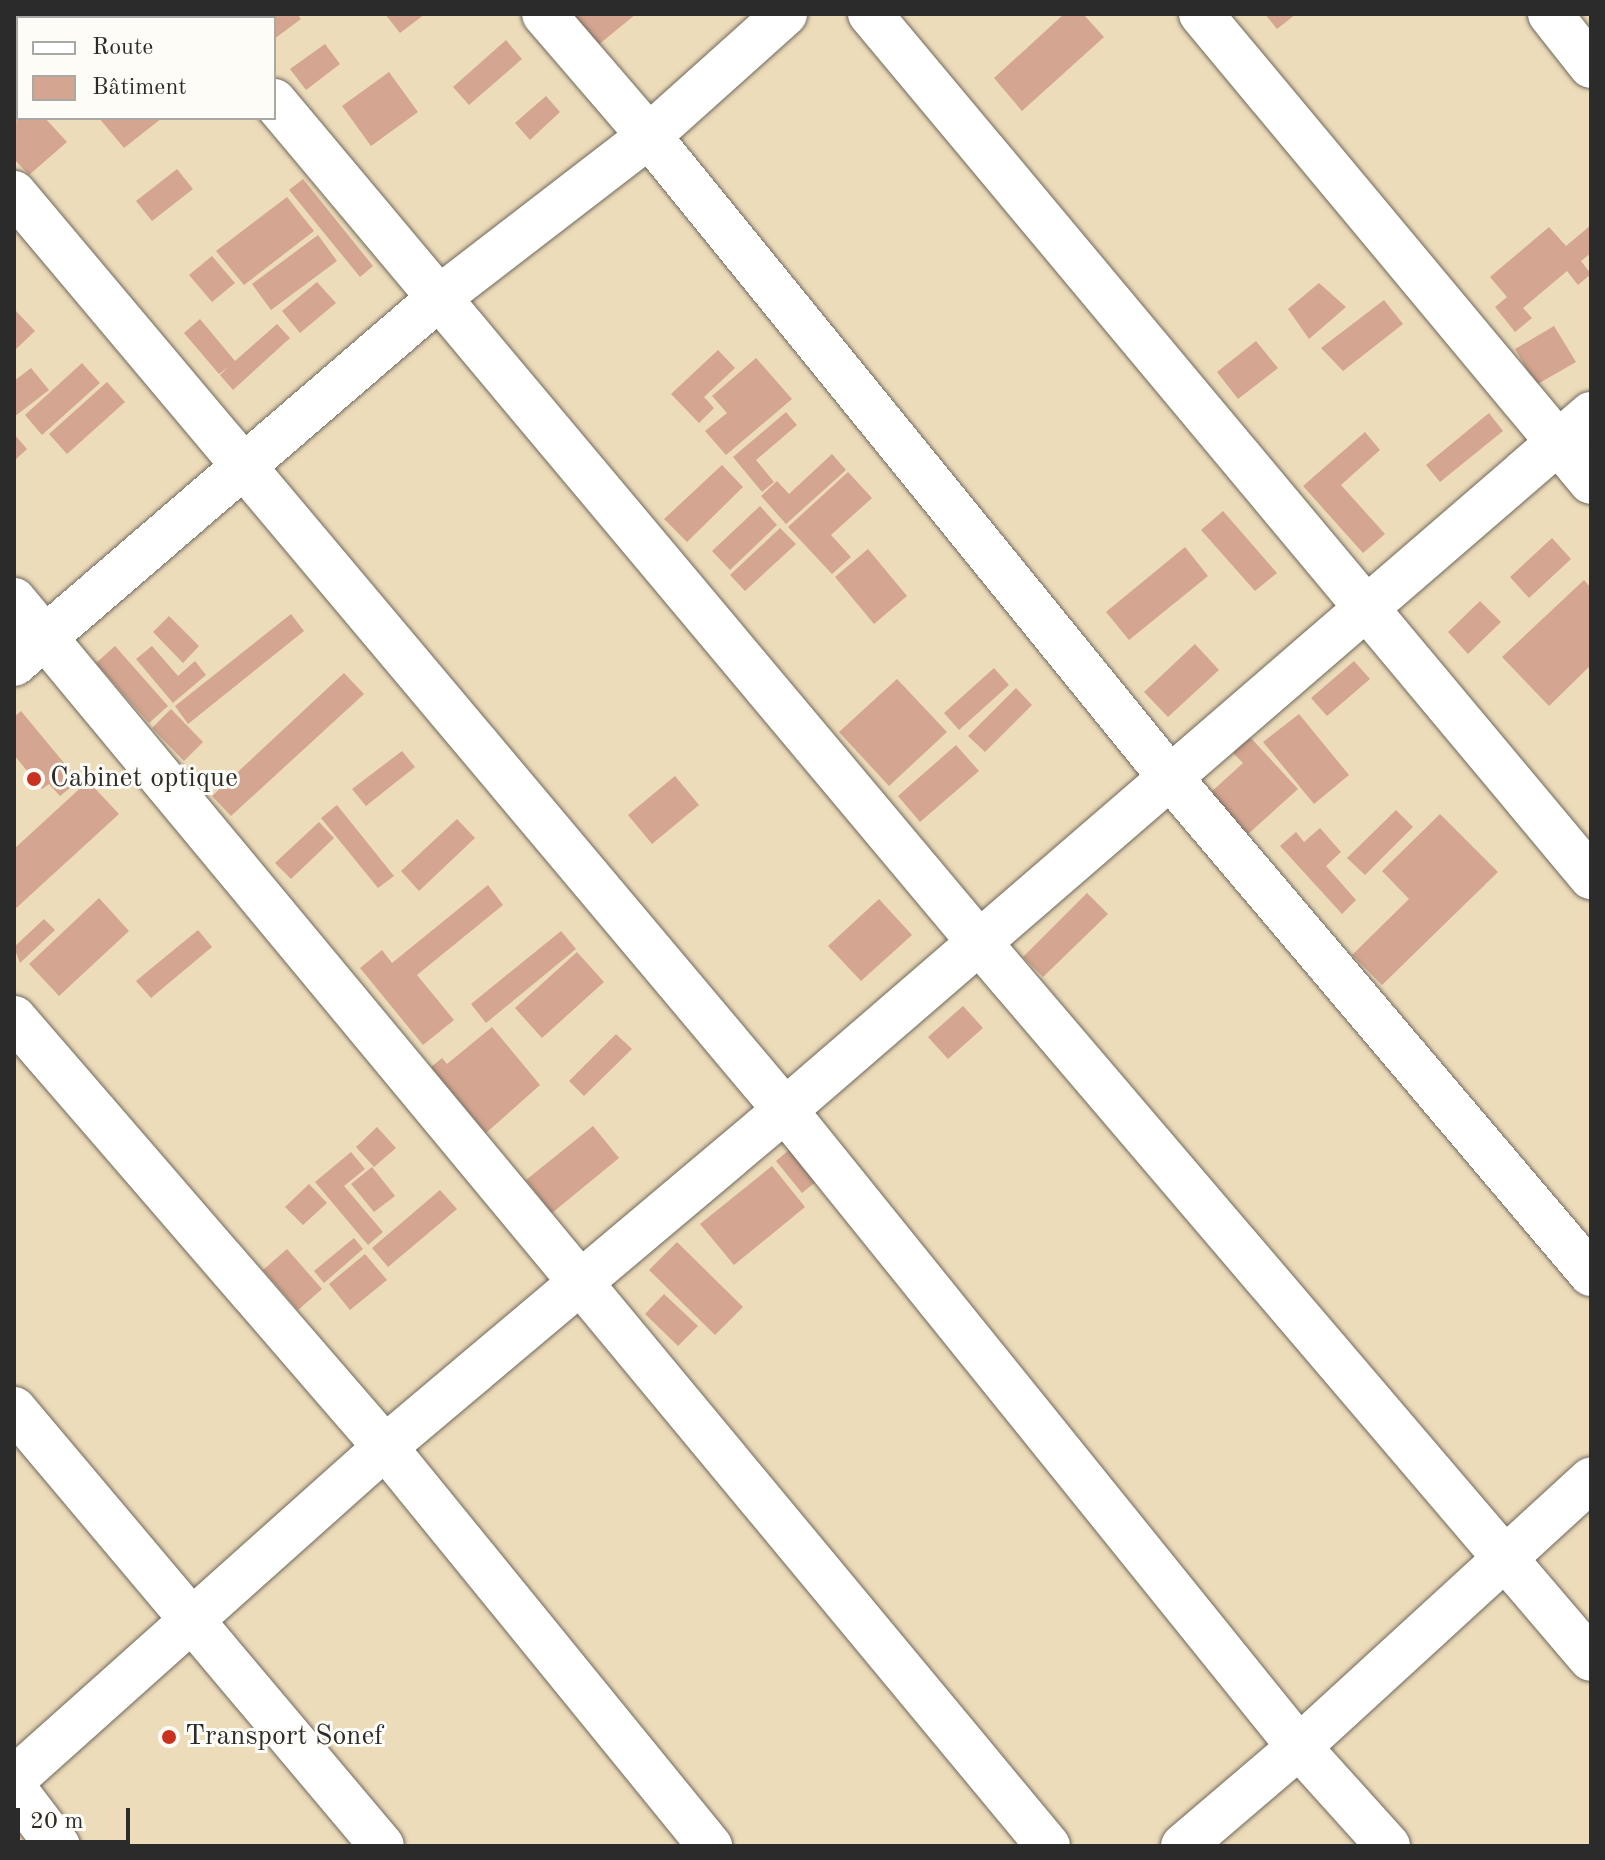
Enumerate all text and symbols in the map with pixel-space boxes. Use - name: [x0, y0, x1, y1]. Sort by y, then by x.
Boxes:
- legend: [16, 16, 276, 120]
- text: Route: [92, 36, 153, 60]
- text: Bâtiment: [92, 76, 187, 100]
- place label: Cabinet optique: [50, 762, 238, 796]
- marker: Cabinet optique: [25, 770, 43, 788]
- place label: Transport Sonef: [185, 1720, 384, 1754]
- marker: Transport Sonef: [160, 1728, 178, 1746]
- scale bar: [20, 1792, 134, 1842]
- text: 20 m: [30, 1810, 84, 1834]

